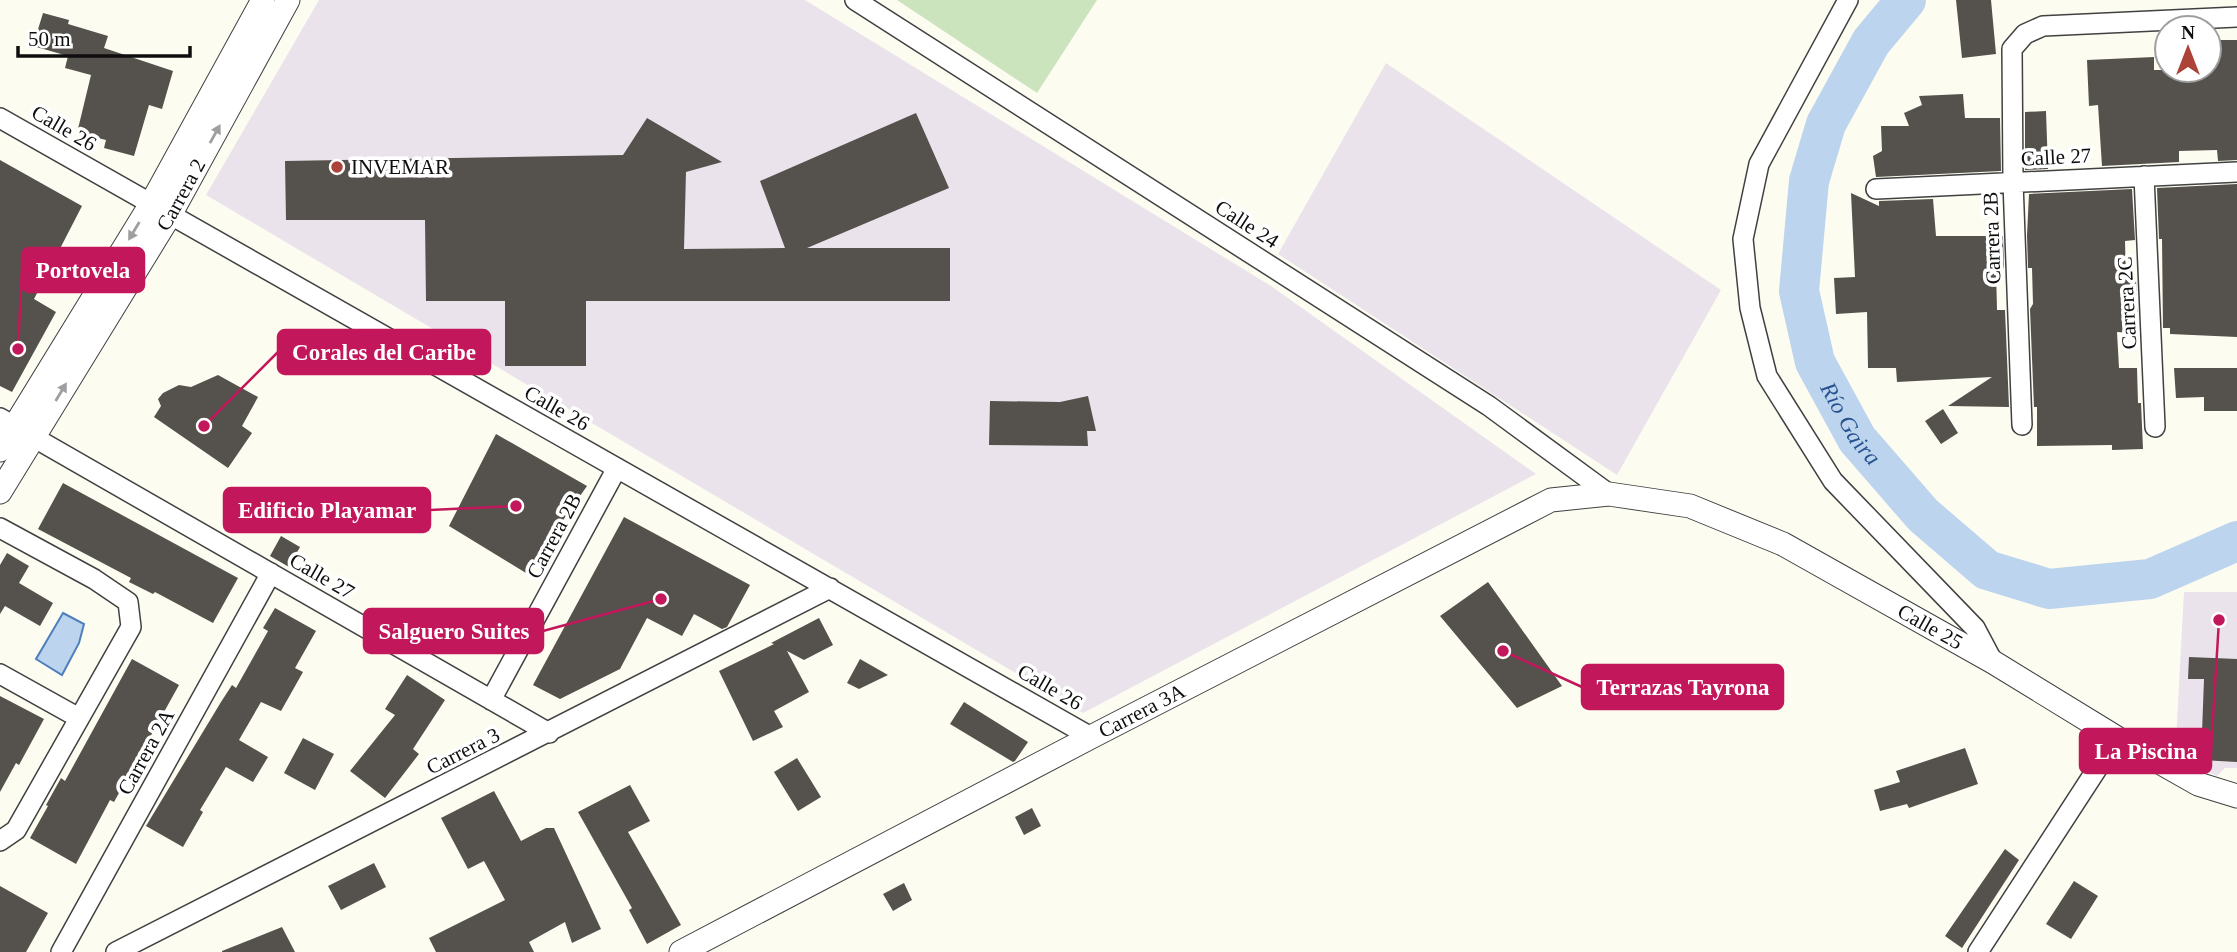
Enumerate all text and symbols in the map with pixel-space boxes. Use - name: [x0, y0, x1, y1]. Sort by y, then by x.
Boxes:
- scale bar: [18, 14, 189, 58]
- north arrow: [2153, 14, 2223, 84]
- text: N: [2181, 22, 2195, 43]
- text: 50 m: [28, 27, 71, 51]
- street label: Calle 26: [27, 100, 101, 156]
- one-way arrow: [209, 124, 221, 143]
- street label: Calle 27: [2020, 143, 2092, 171]
- street label: Carrera 2: [151, 155, 211, 235]
- place label: INVEMAR: [351, 155, 449, 179]
- marker: INVEMAR: [329, 159, 345, 175]
- street label: Carrera 2B: [1978, 191, 2006, 285]
- street label: Calle 24: [1211, 195, 1284, 254]
- one-way arrow: [128, 221, 141, 240]
- callout: Portovela: [22, 248, 144, 292]
- street label: Carrera 2C: [2113, 256, 2141, 350]
- text: Portovela: [36, 258, 131, 283]
- callout: Corales del Caribe: [278, 330, 490, 374]
- text: Corales del Caribe: [292, 340, 476, 365]
- water label: Río Gaira: [1815, 377, 1886, 470]
- street label: Calle 26: [520, 380, 594, 436]
- one-way arrow: [55, 383, 68, 402]
- callout: Edificio Playamar: [224, 488, 430, 532]
- street label: Carrera 2B: [522, 489, 586, 583]
- text: Edificio Playamar: [238, 498, 416, 523]
- street label: Calle 27: [285, 548, 359, 604]
- street label: Calle 25: [1894, 599, 1967, 655]
- callout: Salguero Suites: [364, 609, 543, 653]
- text: Salguero Suites: [378, 619, 530, 644]
- street label: Calle 26: [1013, 659, 1087, 715]
- callout: Terrazas Tayrona: [1582, 665, 1783, 709]
- text: Terrazas Tayrona: [1596, 675, 1770, 700]
- street label: Carrera 3A: [1094, 678, 1190, 743]
- street label: Carrera 2A: [113, 704, 180, 799]
- street label: Carrera 3: [422, 722, 504, 780]
- callout: La Piscina: [2080, 729, 2211, 773]
- text: La Piscina: [2095, 739, 2198, 764]

